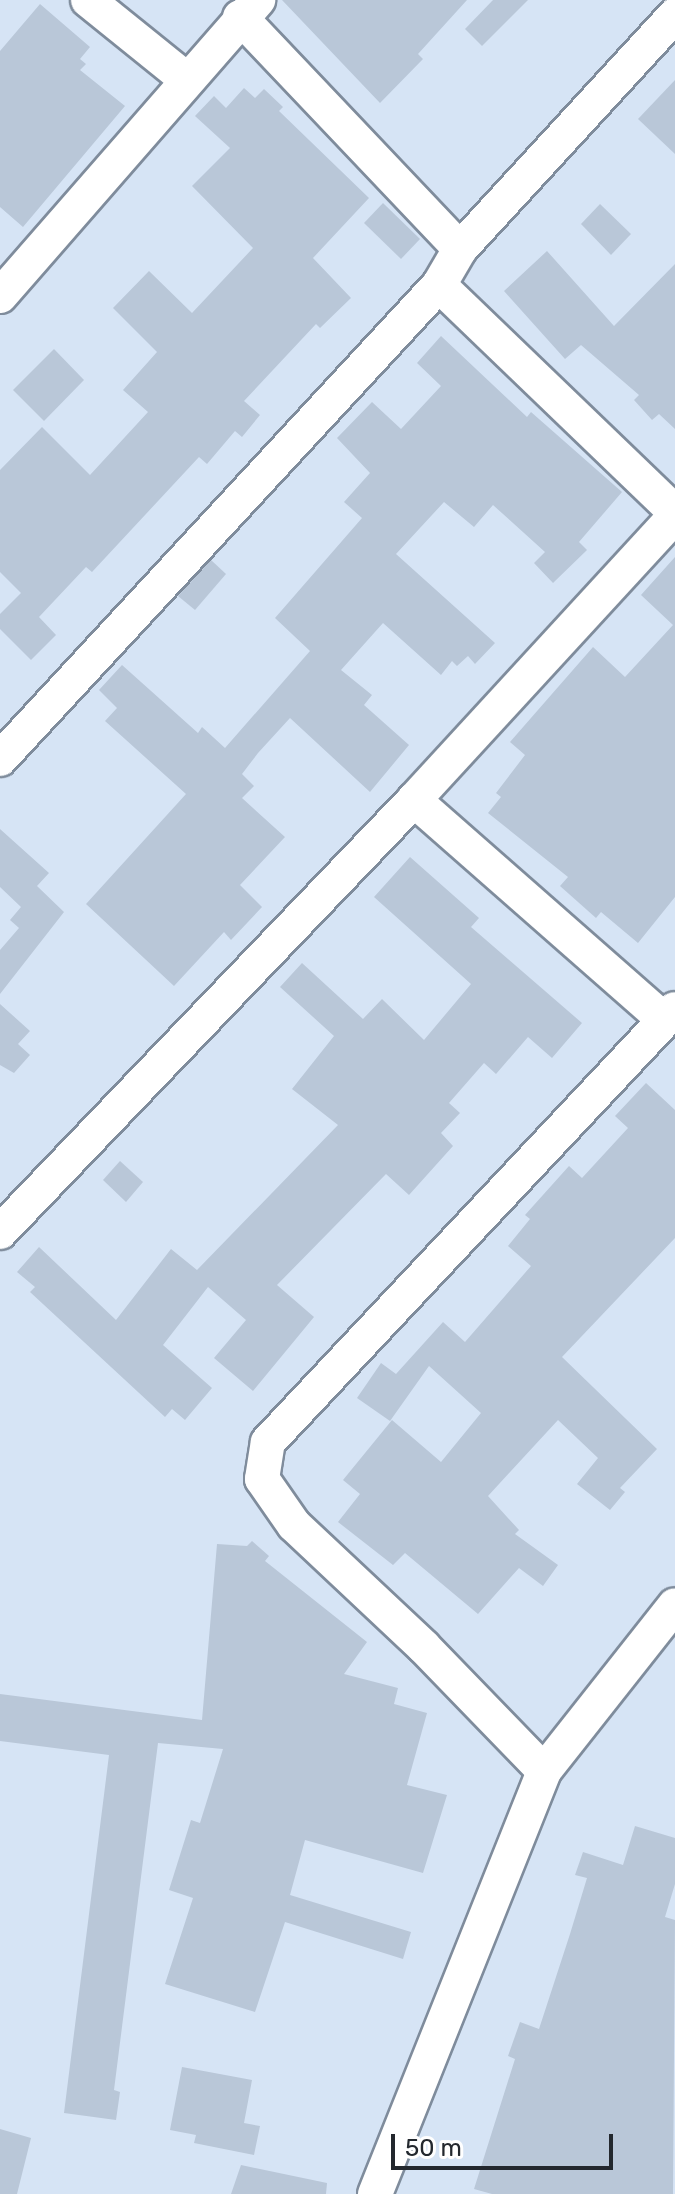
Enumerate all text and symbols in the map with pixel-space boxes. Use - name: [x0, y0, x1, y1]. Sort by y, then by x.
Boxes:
- scale bar: [395, 2118, 617, 2168]
- text: 50 m: [405, 2134, 462, 2162]

